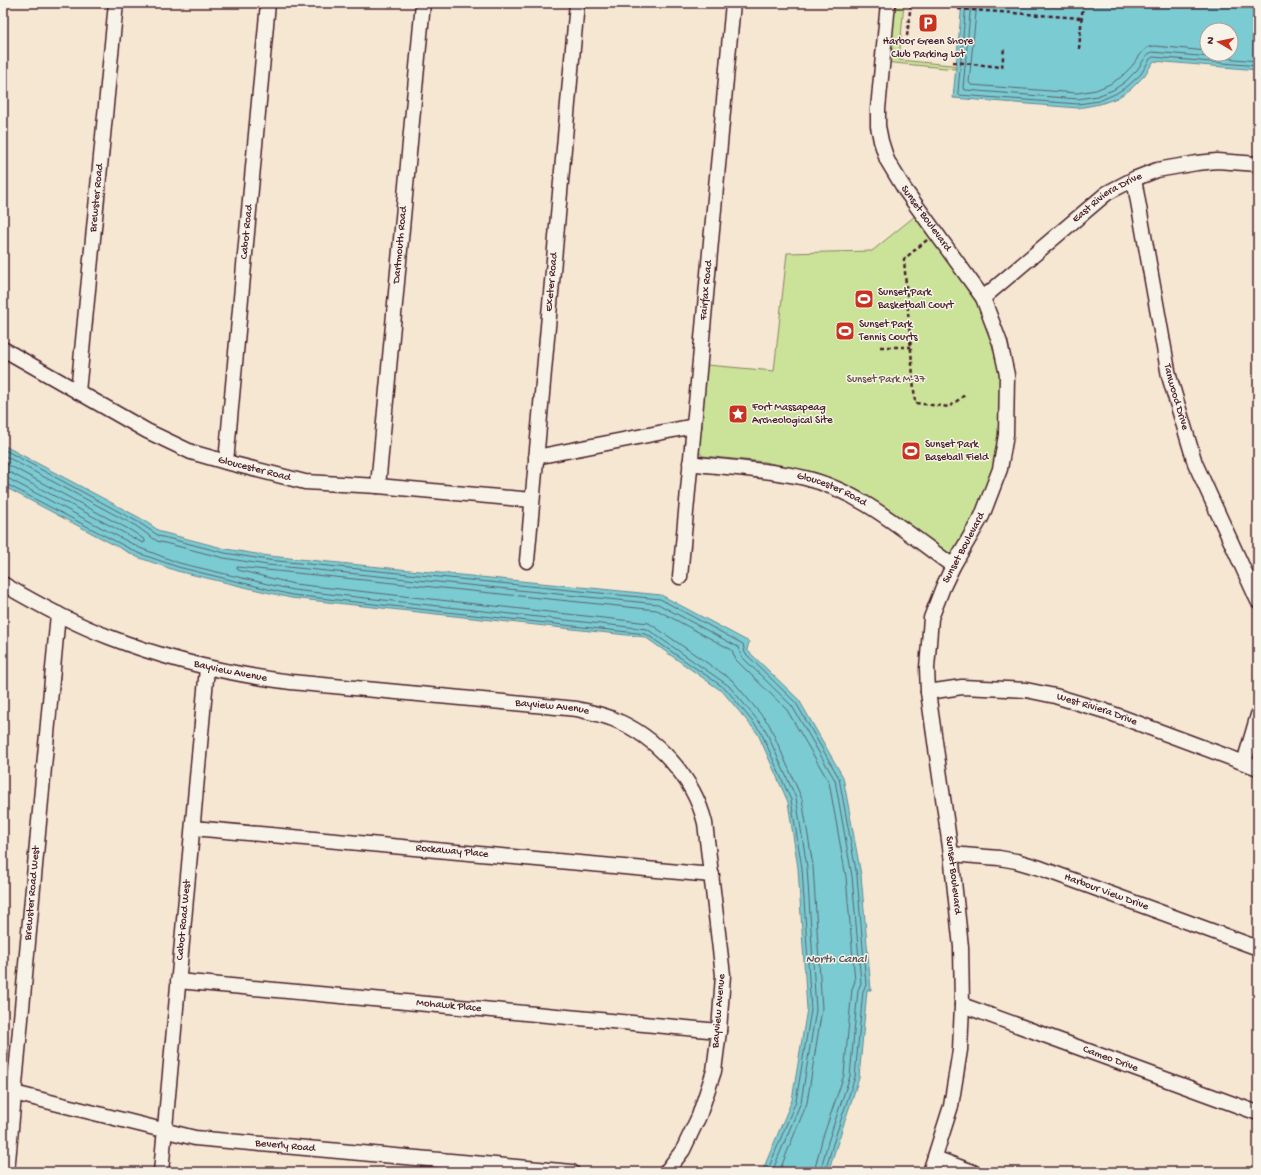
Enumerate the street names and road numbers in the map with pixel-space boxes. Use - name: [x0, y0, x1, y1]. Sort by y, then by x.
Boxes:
- street label: Brewster Road: [88, 162, 106, 234]
- street label: East Riviera Drive: [1070, 170, 1144, 226]
- street label: Sunset Boulevard: [898, 184, 954, 255]
- street label: Cabot Road: [239, 203, 256, 260]
- street label: Dartmouth Road: [391, 204, 410, 285]
- street label: Exeter Road: [543, 251, 561, 312]
- street label: Fairfax Road: [698, 258, 715, 322]
- street label: Tanwood Drive: [1161, 362, 1191, 432]
- street label: Gloucester Road: [217, 454, 293, 484]
- street label: Gloucester Road: [796, 470, 870, 510]
- street label: Sunset Boulevard: [940, 509, 988, 585]
- street label: Bayview Avenue: [192, 658, 268, 685]
- street label: West Riviera Drive: [1055, 691, 1139, 729]
- street label: Bayview Avenue: [514, 697, 591, 718]
- street label: Sunset Boulevard: [943, 835, 964, 916]
- street label: Rockaway Place: [415, 842, 489, 861]
- street label: Brewster Road West: [22, 844, 43, 942]
- street label: Harbour View Drive: [1062, 871, 1150, 913]
- street label: Cabot Road West: [174, 878, 194, 961]
- street label: Bayview Avenue: [710, 973, 728, 1050]
- street label: Mohawk Place: [416, 997, 482, 1015]
- street label: Cameo Drive: [1081, 1044, 1140, 1075]
- street label: Beverly Road: [254, 1137, 317, 1155]

